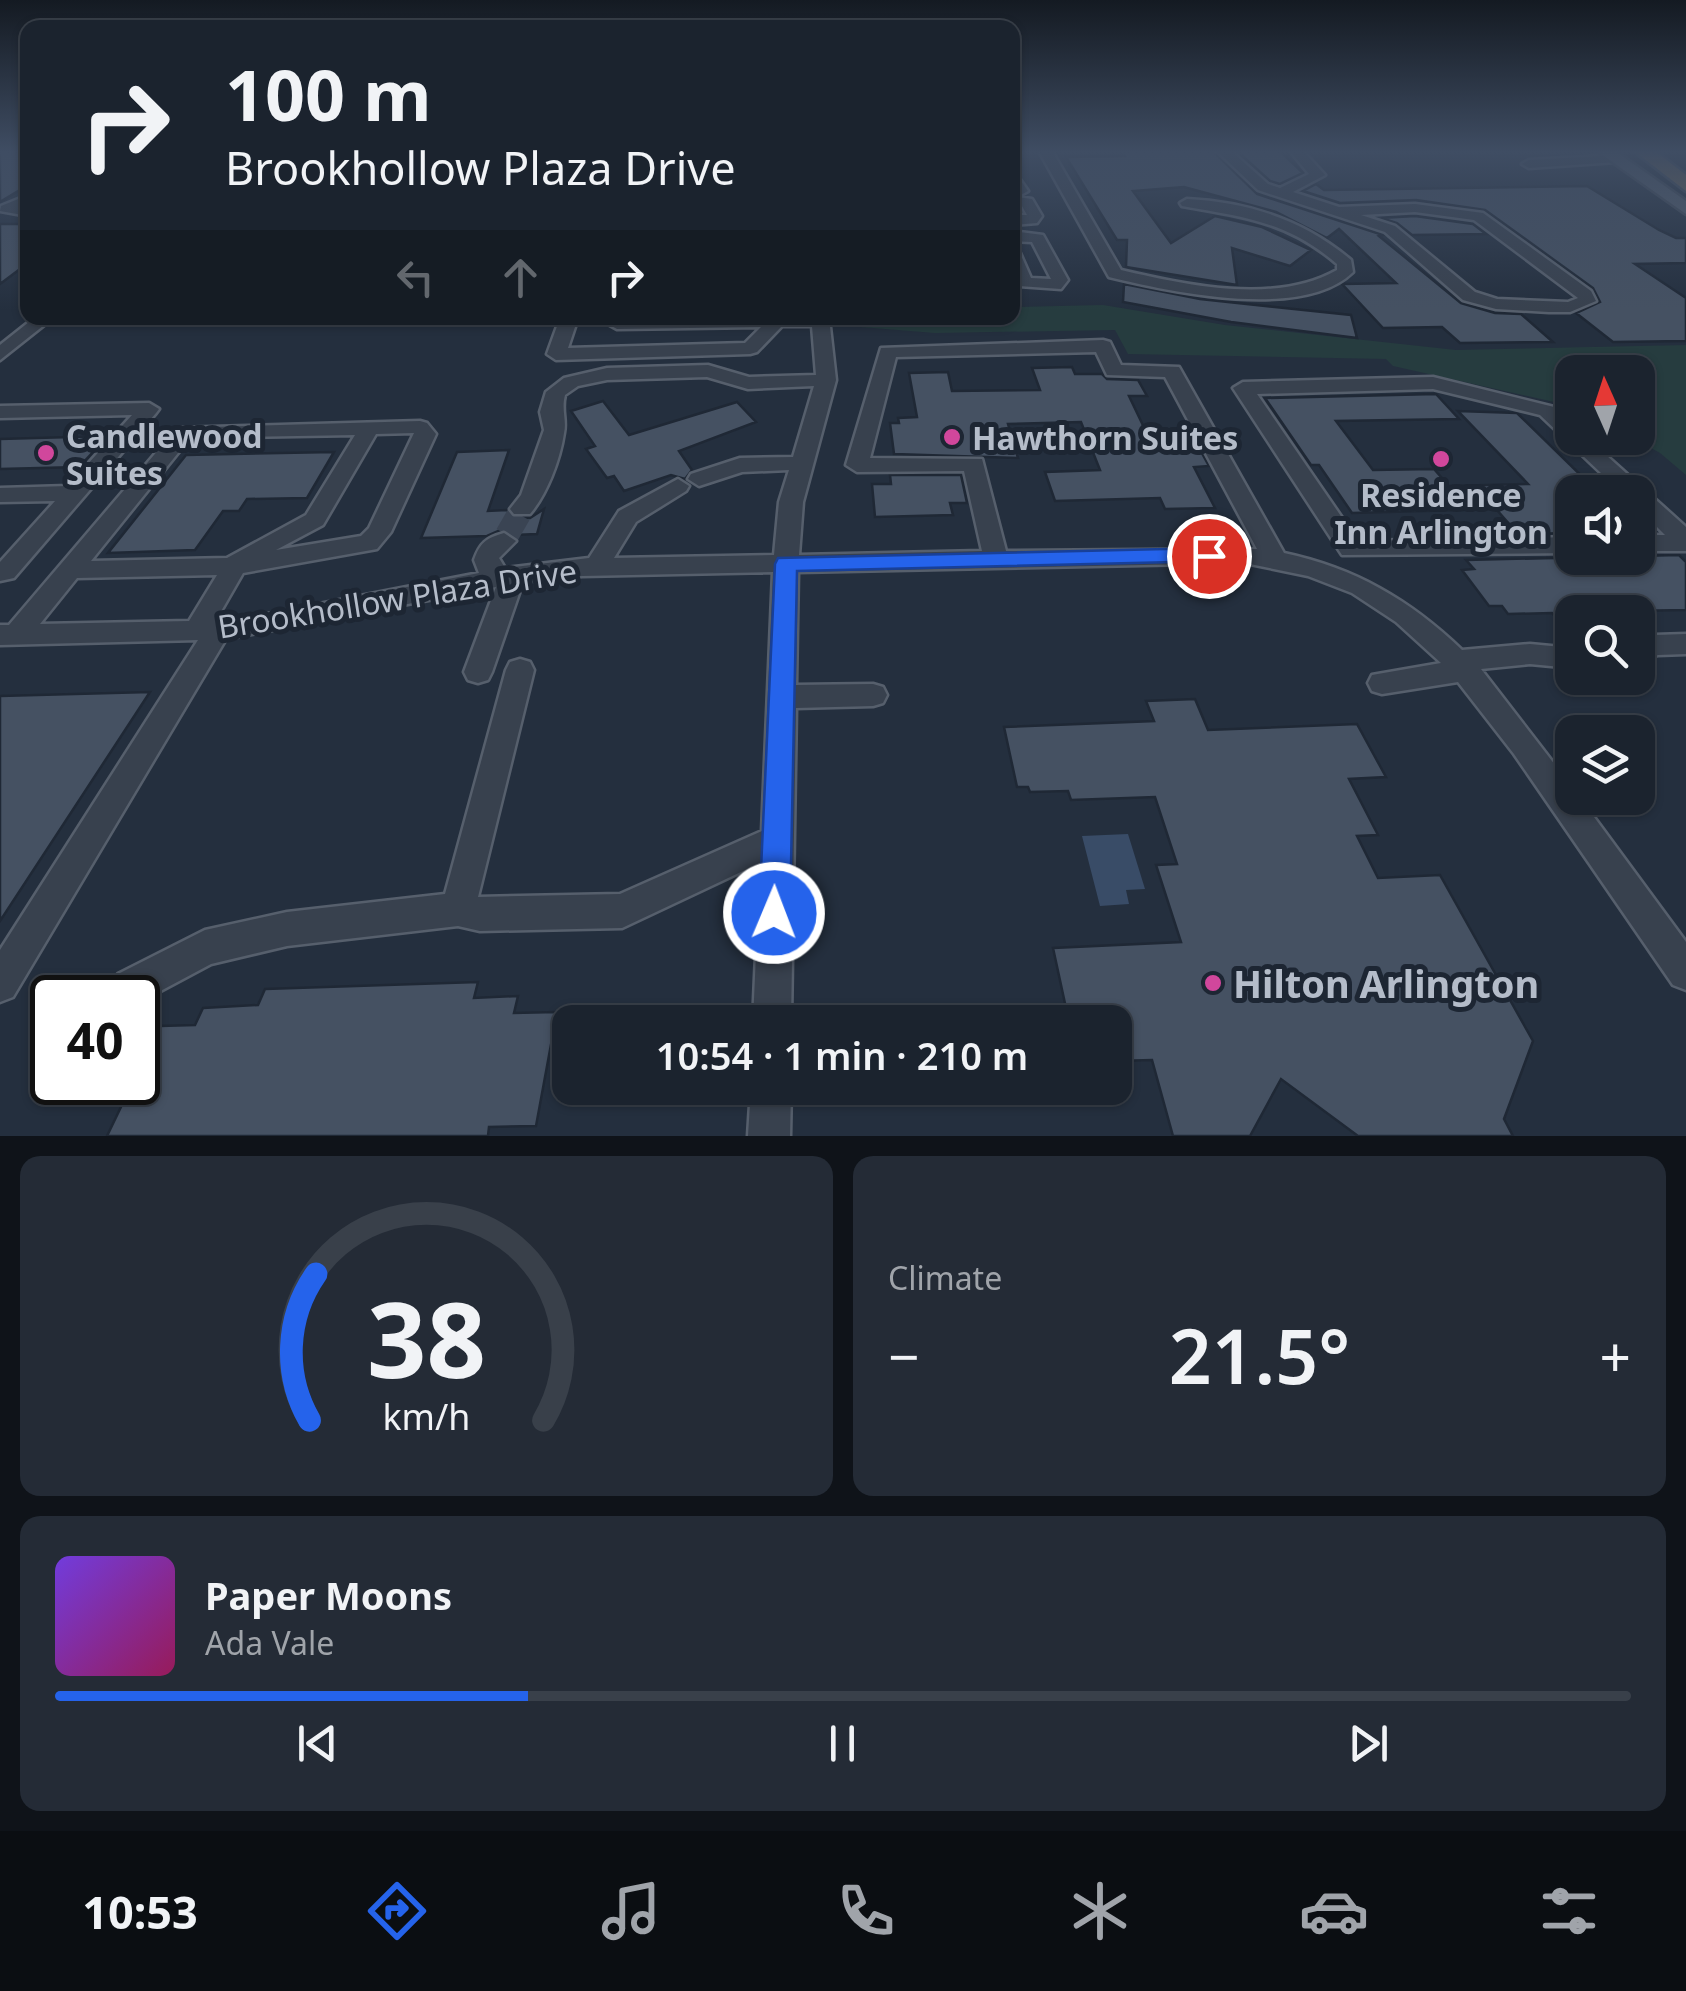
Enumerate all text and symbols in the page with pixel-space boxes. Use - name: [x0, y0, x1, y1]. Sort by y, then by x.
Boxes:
- text: 100 m: [225, 46, 432, 142]
- icon: right: [60, 60, 190, 190]
- text: Brookhollow Plaza Drive: [225, 137, 736, 198]
- icon: left: [388, 250, 443, 305]
- icon: ahead: [493, 250, 548, 305]
- icon: right: [598, 250, 653, 305]
- north arrow: [1555, 355, 1655, 455]
- map controls: [1555, 355, 1655, 815]
- place label: Candlewood Suites: [66, 414, 262, 494]
- place label: Hawthorn Suites: [972, 416, 1238, 459]
- marker: Hawthorn Suites: [941, 426, 963, 448]
- marker: Candlewood Suites: [35, 442, 57, 464]
- marker: Residence Inn Arlington: [1430, 448, 1452, 470]
- place label: Residence Inn Arlington: [1334, 473, 1548, 553]
- button: sound: [1555, 475, 1655, 575]
- pin: [1167, 514, 1252, 599]
- icon: arrive: [1182, 529, 1237, 584]
- street label: Brookhollow Plaza Drive: [214, 548, 580, 648]
- button: search: [1555, 595, 1655, 695]
- button: layers: [1555, 715, 1655, 815]
- position arrow: [722, 861, 826, 965]
- place label: Hilton Arlington: [1233, 957, 1539, 1009]
- marker: Hilton Arlington: [1202, 972, 1224, 994]
- speed limit sign: 40: [30, 975, 160, 1105]
- text: 10:54 · 1 min · 210 m: [656, 1029, 1028, 1081]
- text: Climate: [888, 1256, 1002, 1299]
- text: 38: [367, 1267, 486, 1408]
- text: 21.5°: [1169, 1304, 1350, 1406]
- text: −: [888, 1318, 919, 1393]
- text: +: [1600, 1318, 1631, 1393]
- text: km/h: [383, 1392, 470, 1440]
- text: Paper Moons: [205, 1569, 452, 1621]
- text: Ada Vale: [205, 1621, 334, 1664]
- icon: previous: [290, 1716, 345, 1771]
- icon: pause: [815, 1716, 870, 1771]
- icon: next: [1341, 1716, 1396, 1771]
- icon: directions: [362, 1876, 432, 1946]
- icon: music: [596, 1876, 666, 1946]
- icon: phone: [831, 1876, 901, 1946]
- icon: climate: [1065, 1876, 1135, 1946]
- icon: car: [1299, 1876, 1369, 1946]
- icon: filters: [1534, 1876, 1604, 1946]
- text: 10:53: [82, 1881, 198, 1942]

